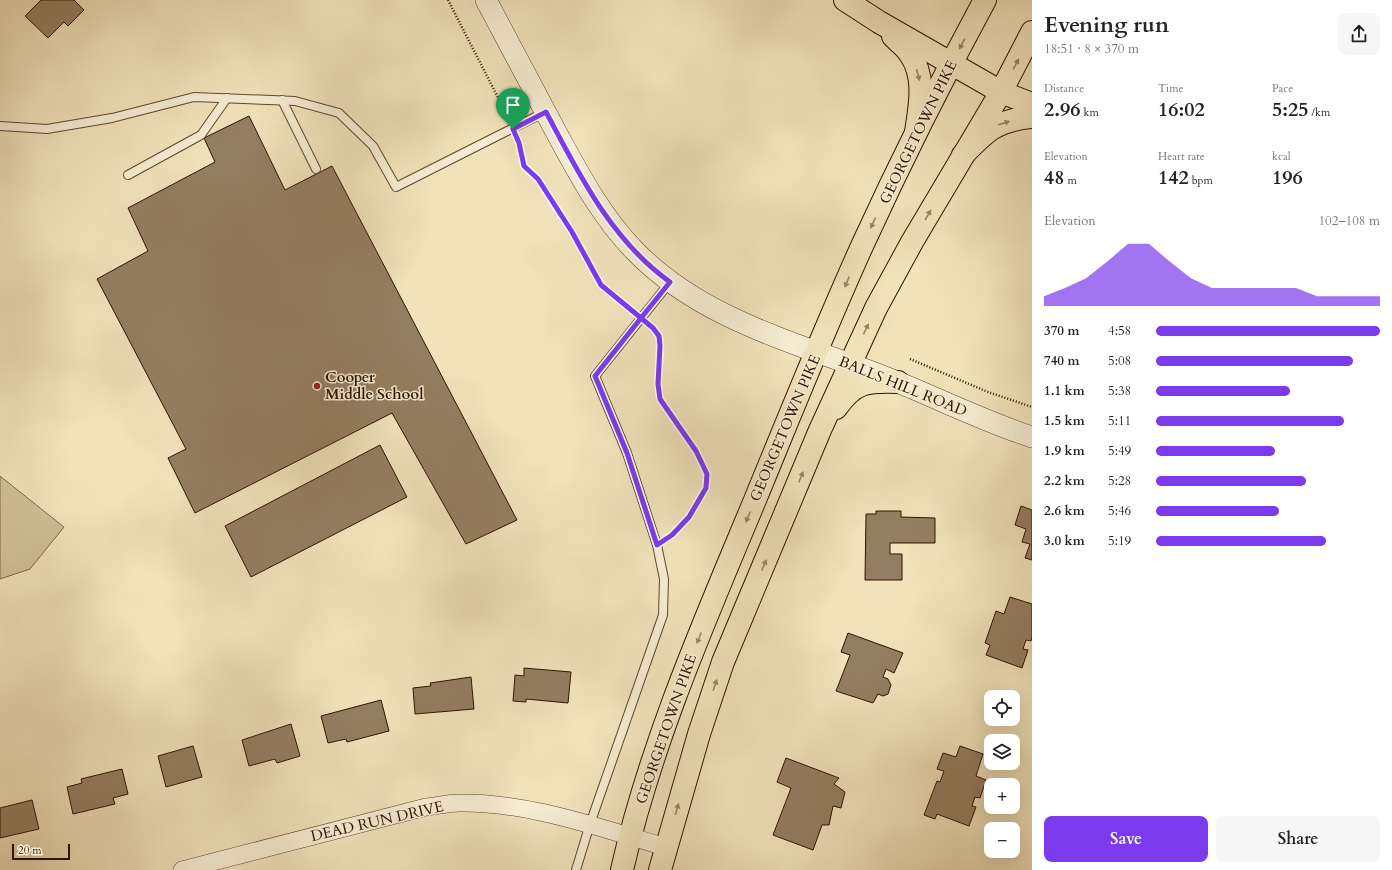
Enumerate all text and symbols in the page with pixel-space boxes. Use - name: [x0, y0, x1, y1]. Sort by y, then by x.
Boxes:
- text: Evening run: [1044, 10, 1169, 40]
- button: share: [1338, 13, 1380, 55]
- one-way arrow: [959, 38, 965, 49]
- text: 18:51 · 8 × 370 m: [1044, 40, 1139, 58]
- street label: GEORGETOWN PIKE: [875, 57, 961, 207]
- one-way arrow: [1013, 58, 1019, 69]
- one-way arrow: [916, 69, 922, 81]
- text: Distance: [1044, 81, 1084, 96]
- text: Time: [1158, 81, 1183, 96]
- text: Pace: [1272, 81, 1293, 96]
- pin: [496, 88, 530, 129]
- icon: arrive: [502, 94, 524, 116]
- text: 2.96: [1044, 96, 1081, 123]
- text: 16:02: [1158, 96, 1205, 123]
- text: 5:25: [1272, 96, 1309, 123]
- text: km: [1081, 105, 1099, 120]
- text: /km: [1309, 105, 1330, 120]
- one-way arrow: [999, 120, 1011, 126]
- text: Elevation: [1044, 149, 1088, 164]
- text: Heart rate: [1158, 149, 1205, 164]
- text: kcal: [1272, 149, 1290, 164]
- text: 48: [1044, 164, 1065, 191]
- text: 142: [1158, 164, 1189, 191]
- text: 196: [1272, 164, 1303, 191]
- text: m: [1065, 173, 1077, 188]
- text: bpm: [1189, 173, 1213, 188]
- one-way arrow: [925, 209, 932, 221]
- text: Elevation: [1044, 212, 1096, 230]
- text: 102–108 m: [1318, 212, 1380, 230]
- one-way arrow: [870, 217, 876, 228]
- one-way arrow: [843, 276, 849, 288]
- text: 370 m: [1044, 322, 1079, 340]
- text: 4:58: [1108, 322, 1131, 340]
- one-way arrow: [863, 323, 869, 335]
- street label: BALLS HILL ROAD: [836, 351, 970, 421]
- street label: GEORGETOWN PIKE: [745, 352, 825, 504]
- text: 740 m: [1044, 352, 1079, 370]
- text: 5:08: [1108, 352, 1131, 370]
- place label: Cooper Middle School: [325, 367, 424, 404]
- marker: Cooper Middle School: [312, 381, 322, 391]
- text: 1.1 km: [1044, 382, 1085, 400]
- text: 5:38: [1108, 382, 1131, 400]
- text: 1.5 km: [1044, 412, 1085, 430]
- text: 5:11: [1108, 412, 1131, 430]
- text: 1.9 km: [1044, 442, 1085, 460]
- text: 5:49: [1108, 442, 1131, 460]
- one-way arrow: [798, 472, 804, 483]
- text: 2.2 km: [1044, 472, 1085, 490]
- text: 5:28: [1108, 472, 1131, 490]
- text: 2.6 km: [1044, 502, 1085, 520]
- text: 5:46: [1108, 502, 1131, 520]
- one-way arrow: [744, 512, 750, 524]
- text: 3.0 km: [1044, 532, 1085, 550]
- text: 5:19: [1108, 532, 1131, 550]
- one-way arrow: [761, 559, 767, 570]
- one-way arrow: [696, 632, 702, 643]
- street label: GEORGETOWN PIKE: [631, 651, 701, 807]
- one-way arrow: [712, 679, 718, 691]
- map controls: [984, 690, 1020, 858]
- button: locate: [984, 690, 1020, 726]
- button: layers: [984, 734, 1020, 770]
- button: +: [984, 778, 1020, 814]
- street label: DEAD RUN DRIVE: [309, 796, 445, 846]
- one-way arrow: [674, 803, 680, 815]
- button: Save: [1044, 816, 1208, 862]
- button: Share: [1216, 816, 1380, 862]
- button: −: [984, 822, 1020, 858]
- scale bar: [12, 842, 70, 861]
- text: 20 m: [18, 843, 42, 858]

